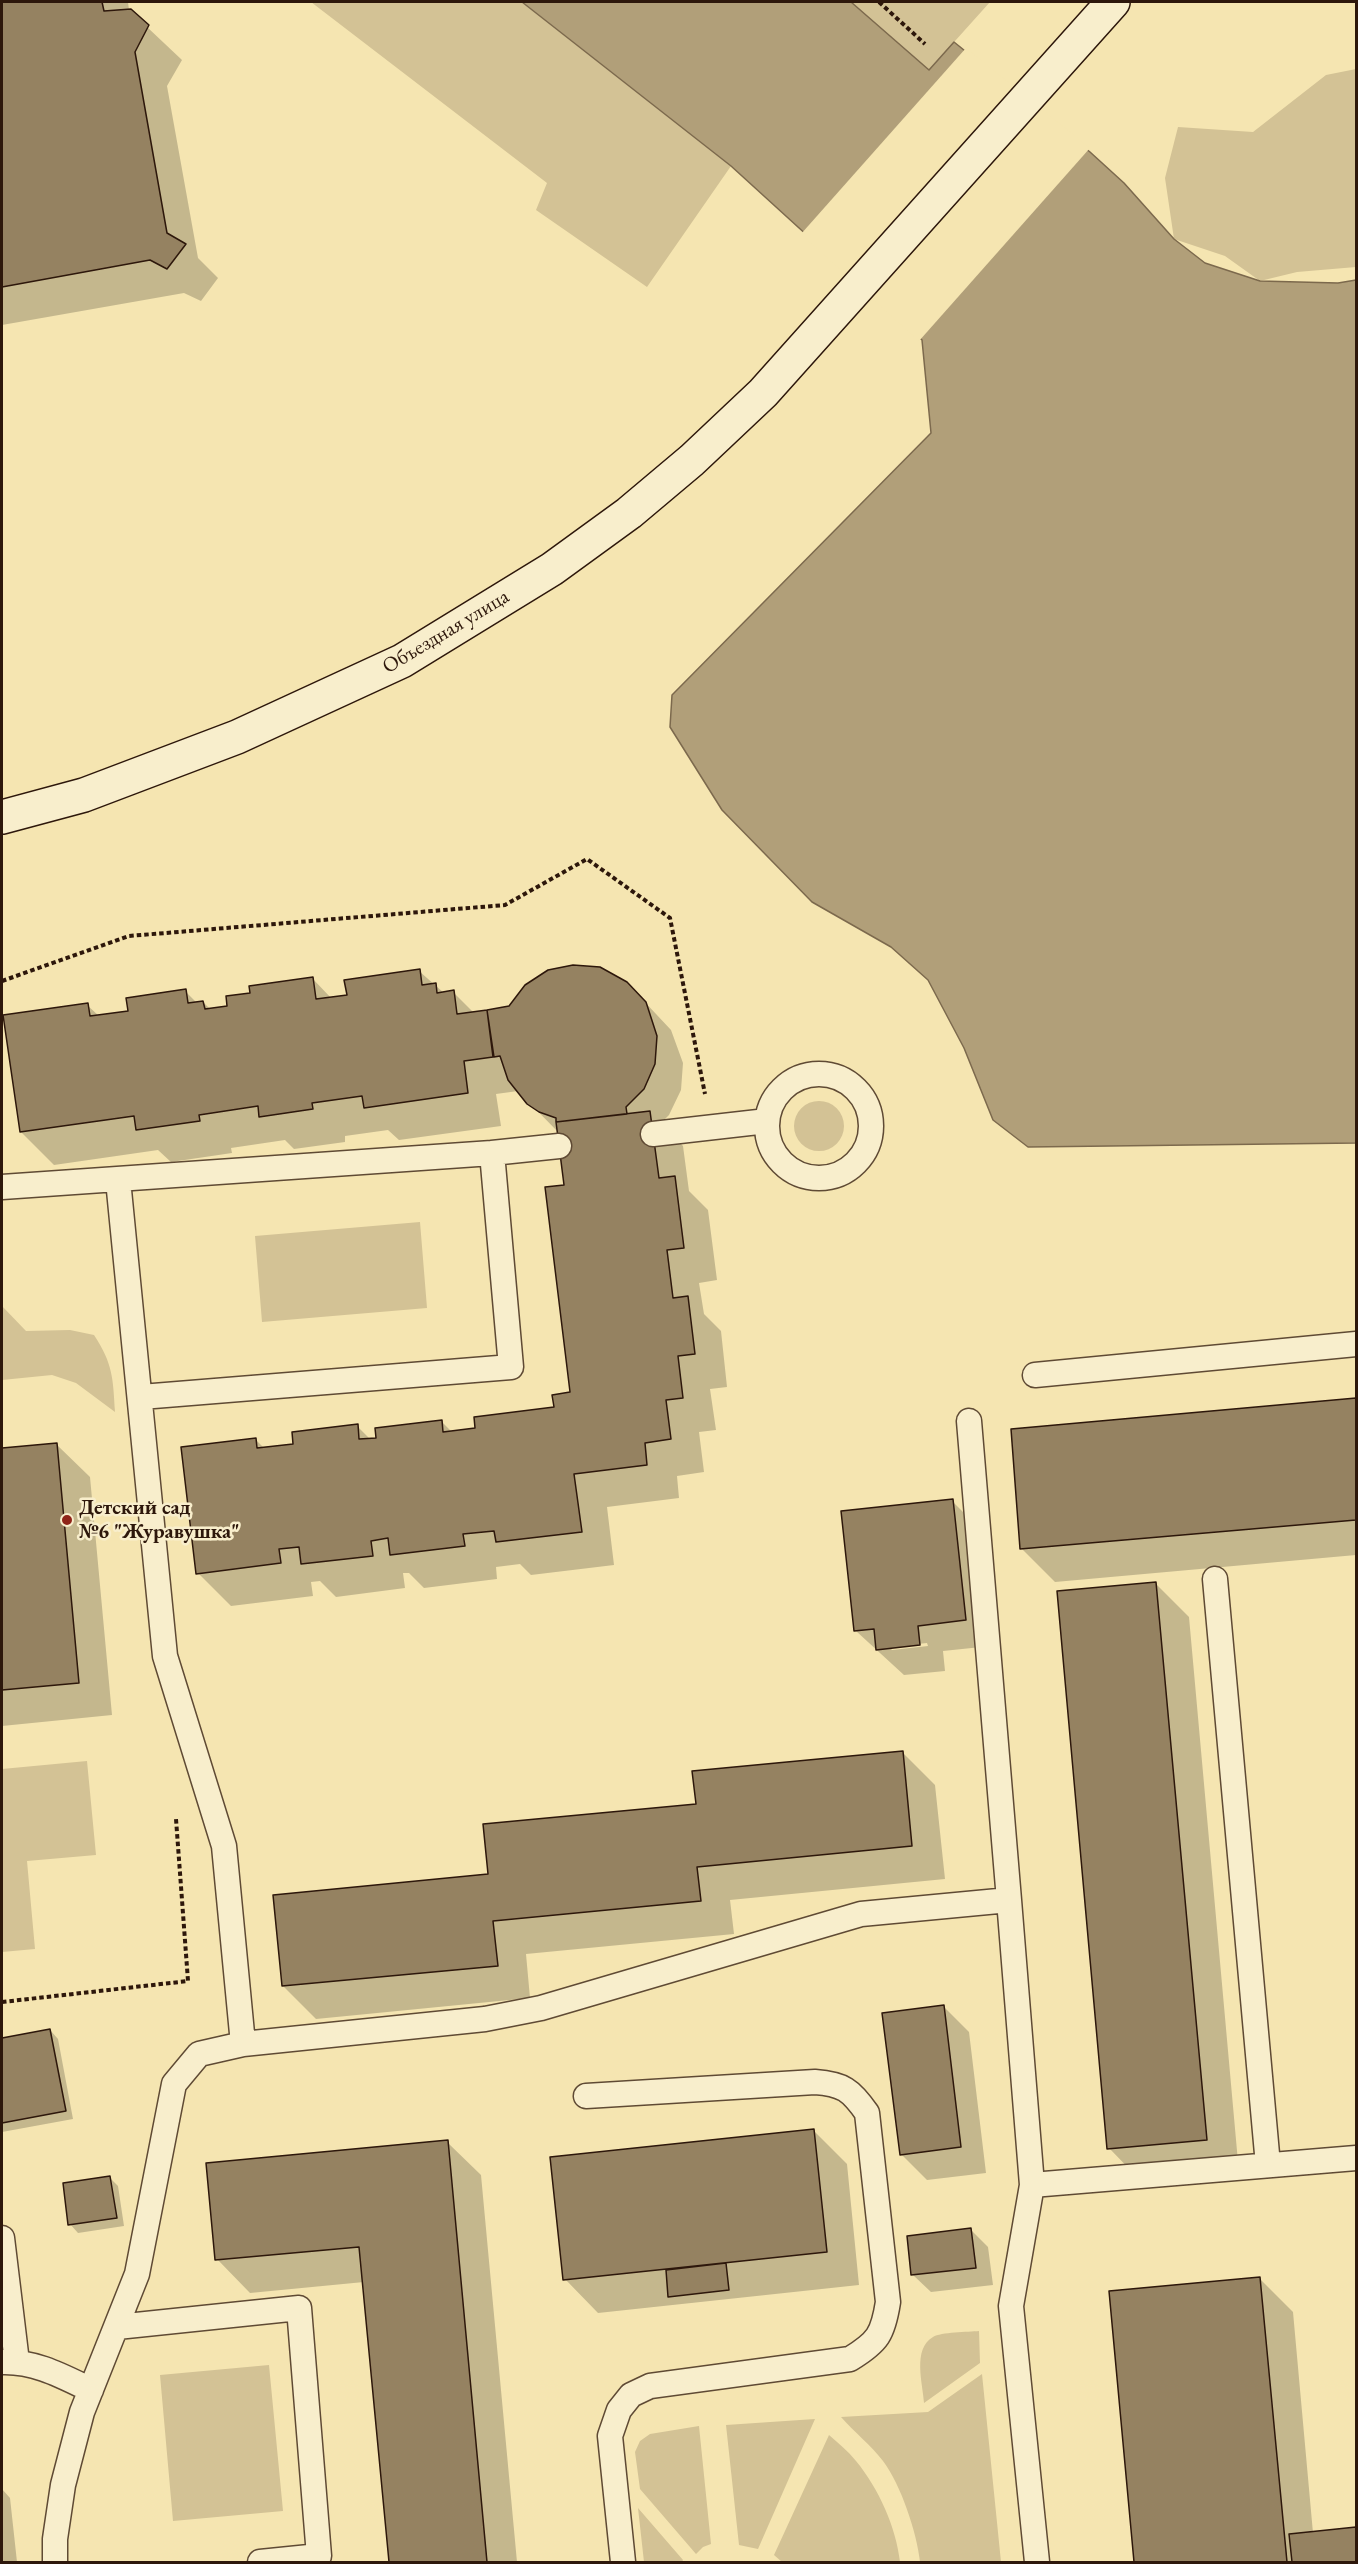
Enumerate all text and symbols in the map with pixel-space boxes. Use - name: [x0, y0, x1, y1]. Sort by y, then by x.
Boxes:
- street label: Объездная улица: [378, 584, 514, 680]
- place label: Детский сад №6 "Журавушка": [79, 1495, 240, 1545]
- marker: Детский сад №6 "Журавушка": [60, 1513, 74, 1527]

